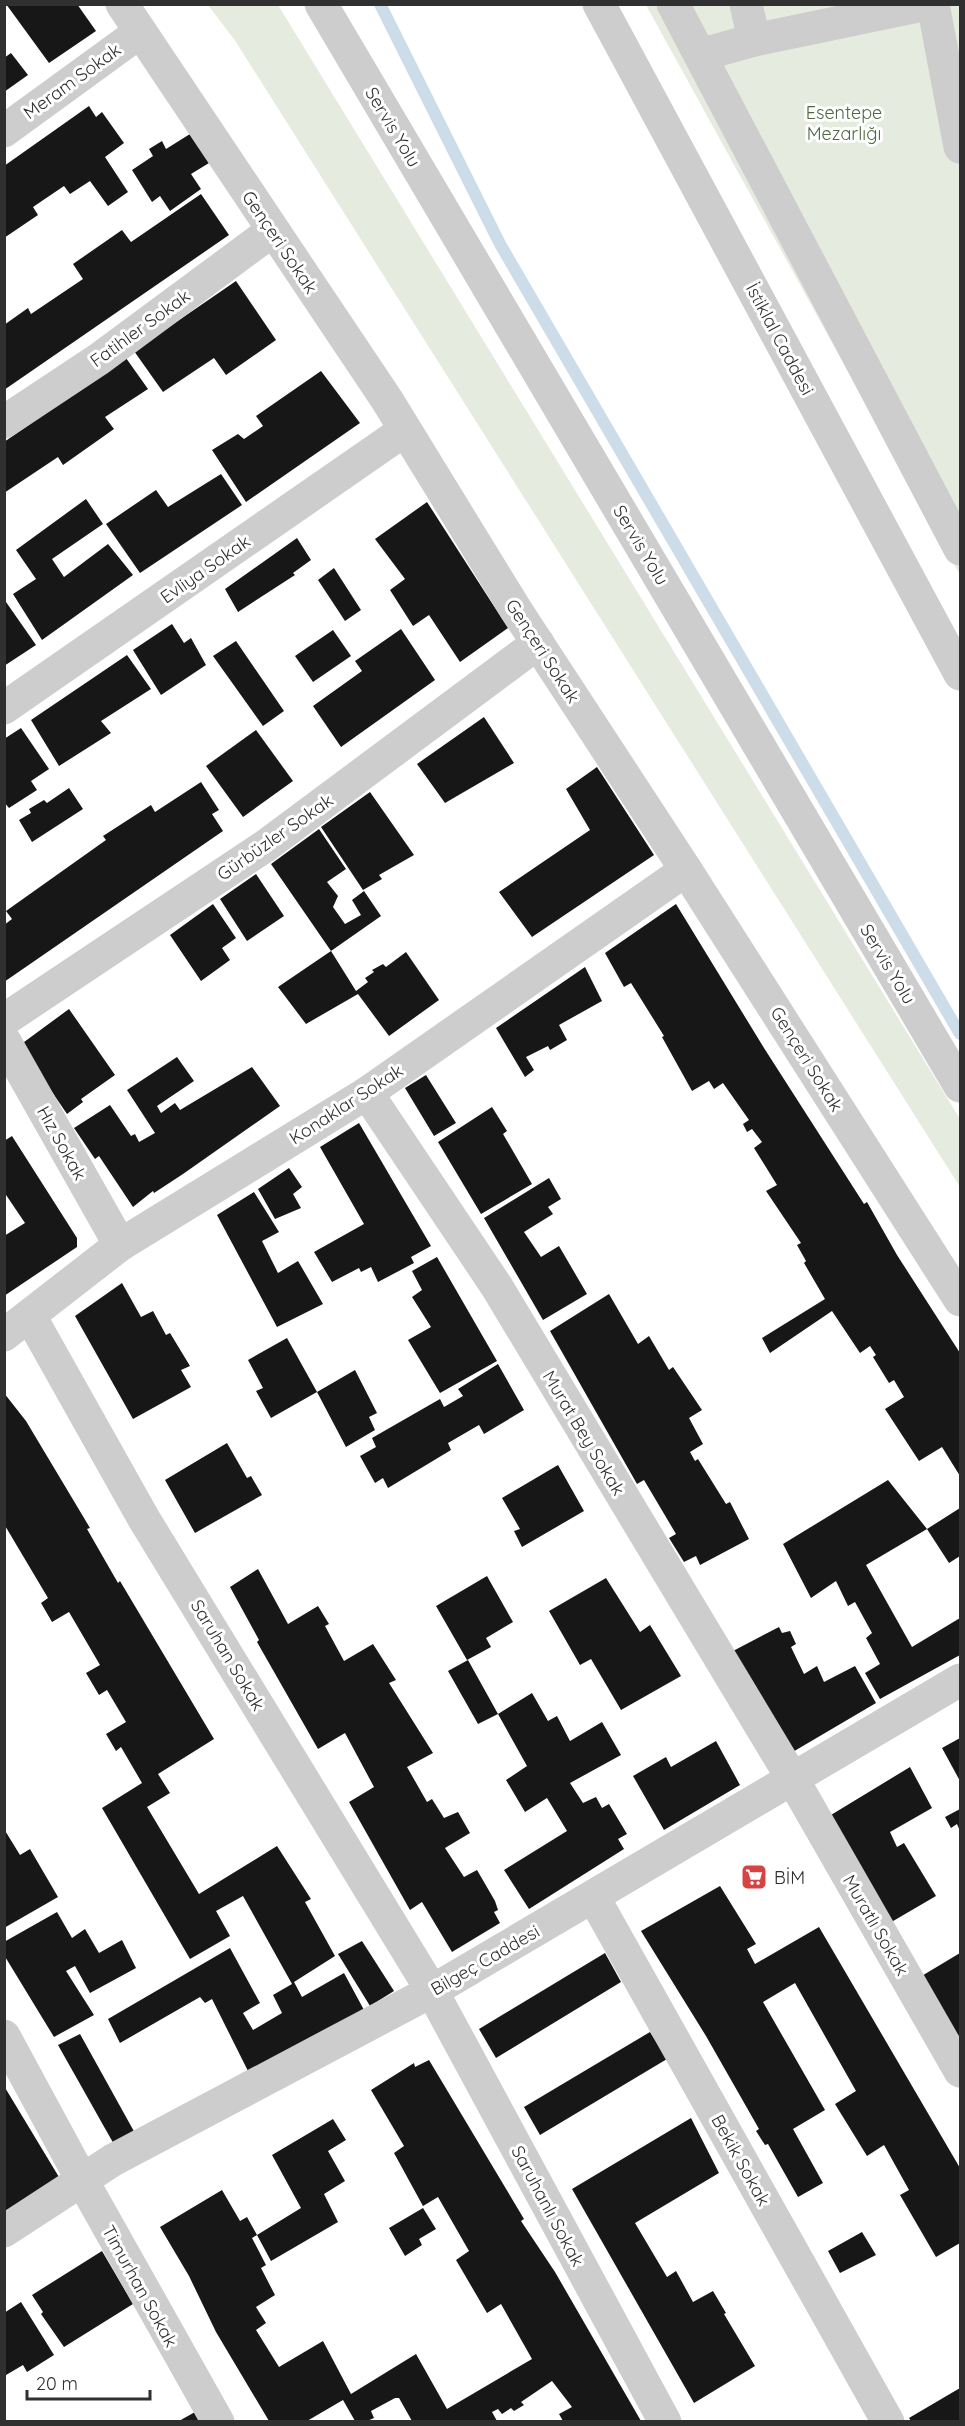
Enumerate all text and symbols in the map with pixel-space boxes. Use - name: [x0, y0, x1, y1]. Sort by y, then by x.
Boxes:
- street label: Meram Sokak: [19, 38, 125, 124]
- street label: Servis Yolu: [360, 83, 426, 171]
- park label: Esentepe Mezarlığı: [806, 101, 882, 145]
- street label: Gençeri Sokak: [237, 186, 323, 298]
- street label: İstiklal Caddesi: [741, 279, 819, 399]
- street label: Fatihler Sokak: [86, 284, 194, 372]
- street label: Servis Yolu: [608, 501, 674, 589]
- street label: Evliya Sokak: [156, 530, 254, 608]
- street label: Gençeri Sokak: [501, 595, 585, 707]
- street label: Gürbüzler Sokak: [212, 788, 338, 886]
- street label: Servis Yolu: [855, 920, 921, 1008]
- street label: Gençeri Sokak: [766, 1002, 848, 1116]
- street label: Konaklar Sokak: [285, 1059, 407, 1149]
- street label: Hız Sokak: [32, 1102, 92, 1184]
- street label: Murat Bey Sokak: [538, 1366, 630, 1500]
- street label: Saruhan Sokak: [186, 1595, 270, 1715]
- supermarket icon: BİM: [739, 1862, 769, 1892]
- place label: BİM: [774, 1866, 805, 1889]
- street label: Muratlı Sokak: [838, 1870, 914, 1980]
- street label: Bilgeç Caddesi: [427, 1920, 543, 2000]
- street label: Bekik Sokak: [706, 2110, 776, 2210]
- street label: Saruhanlı Sokak: [506, 2142, 590, 2270]
- street label: Timurhan Sokak: [97, 2221, 183, 2351]
- scale bar: [27, 2363, 150, 2401]
- text: 20 m: [36, 2372, 78, 2395]

